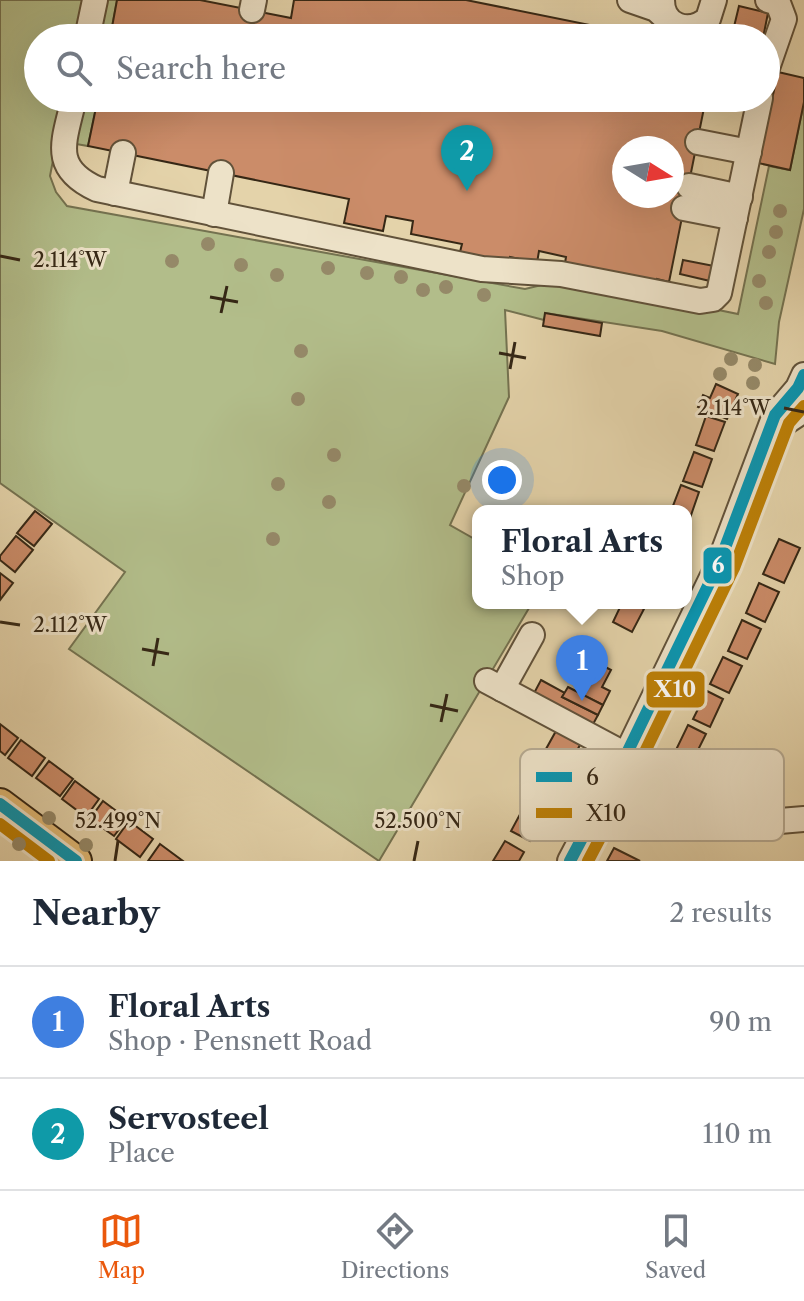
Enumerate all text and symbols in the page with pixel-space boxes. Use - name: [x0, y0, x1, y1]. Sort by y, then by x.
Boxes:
- search box: [24, 24, 780, 112]
- icon: search: [52, 46, 96, 90]
- text: Search here: [116, 50, 286, 87]
- pin: 2: [441, 125, 493, 191]
- north arrow: [612, 136, 684, 208]
- text: 2.114°W: [33, 248, 108, 272]
- text: 2.114°W: [697, 396, 772, 420]
- your location: [482, 460, 522, 500]
- popup: [472, 505, 692, 609]
- text: Floral Arts: [501, 523, 663, 560]
- line badge: 6: [702, 546, 733, 585]
- text: 6: [711, 552, 725, 579]
- text: Shop: [501, 560, 565, 592]
- text: 2.112°W: [33, 613, 108, 637]
- pin: 1: [556, 635, 608, 701]
- line badge: X10: [645, 670, 706, 709]
- text: X10: [653, 676, 696, 703]
- legend: [520, 749, 784, 841]
- text: 6: [586, 764, 599, 791]
- text: X10: [585, 800, 627, 827]
- text: 52.499°N: [75, 809, 161, 833]
- text: 52.500°N: [375, 809, 462, 833]
- text: Nearby: [32, 892, 160, 934]
- text: 2 results: [669, 897, 772, 929]
- text: Floral Arts: [108, 988, 271, 1025]
- text: 1: [52, 1006, 64, 1038]
- text: 90 m: [709, 1006, 772, 1038]
- text: Shop · Pensnett Road: [108, 1025, 372, 1057]
- text: Servosteel: [108, 1100, 269, 1137]
- text: 2: [50, 1118, 66, 1150]
- text: 110 m: [703, 1118, 772, 1150]
- text: Place: [108, 1137, 175, 1169]
- tab: Map: [98, 1209, 145, 1284]
- tab: Directions: [341, 1209, 449, 1284]
- tab: Saved: [645, 1209, 706, 1284]

